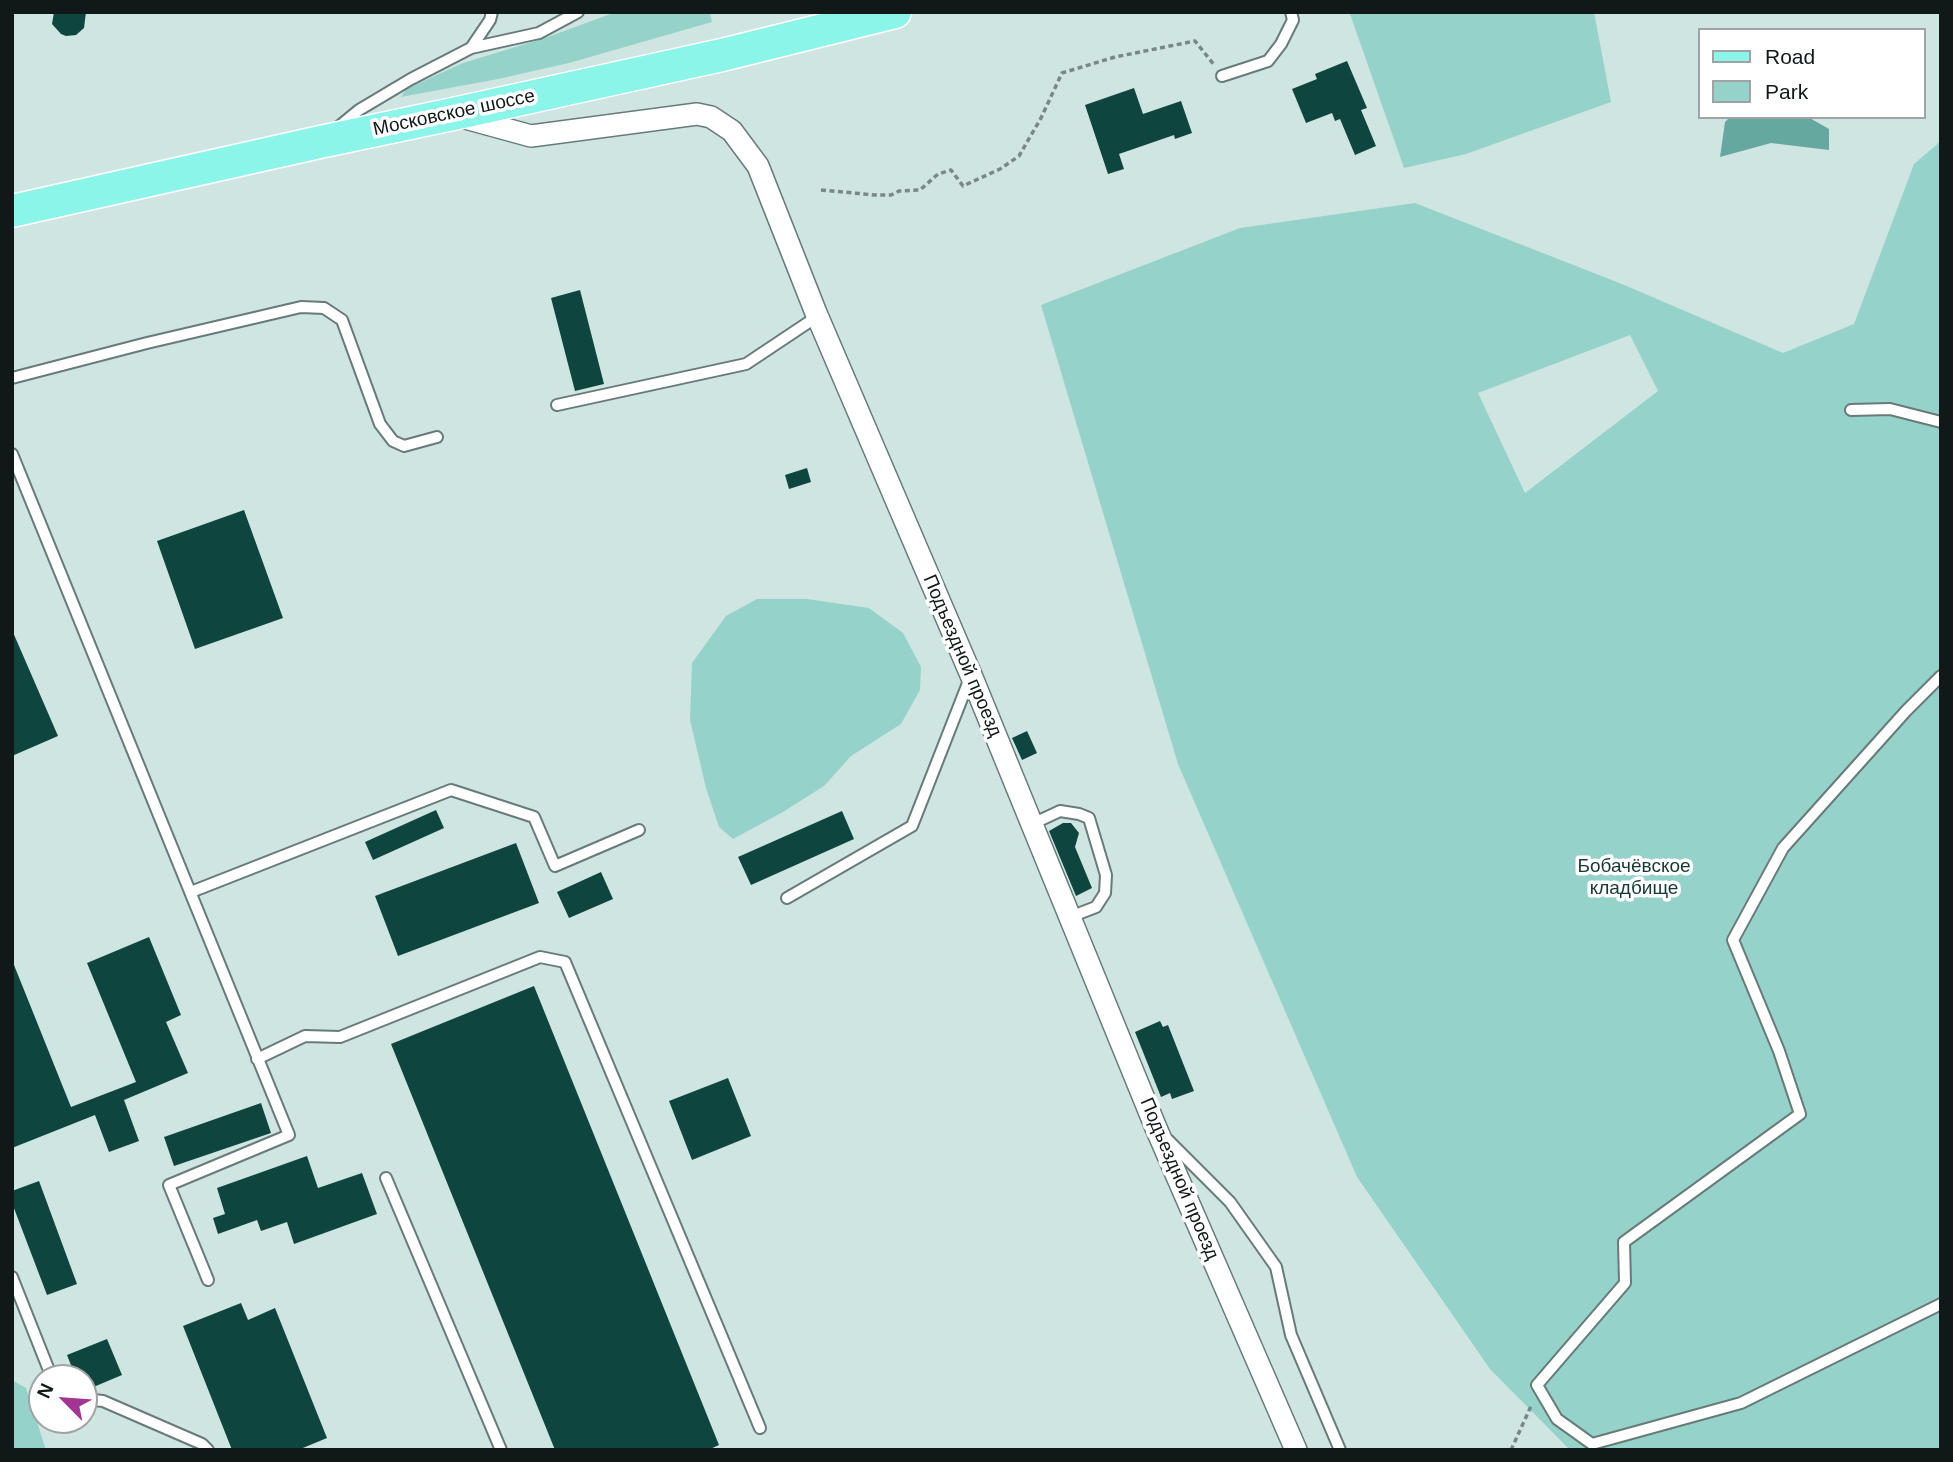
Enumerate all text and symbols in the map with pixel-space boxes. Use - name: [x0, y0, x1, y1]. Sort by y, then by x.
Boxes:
- legend: [1698, 28, 1925, 119]
- text: Road: [1765, 45, 1815, 68]
- text: Park: [1765, 80, 1808, 103]
- street label: Московское шоссе: [371, 85, 537, 141]
- street label: Подъездной проезд: [918, 572, 1006, 740]
- park label: Бобачёвское кладбище: [1577, 856, 1691, 900]
- street label: Подъездной проезд: [1135, 1095, 1223, 1263]
- north arrow: [28, 1364, 98, 1434]
- text: N: [33, 1380, 58, 1401]

